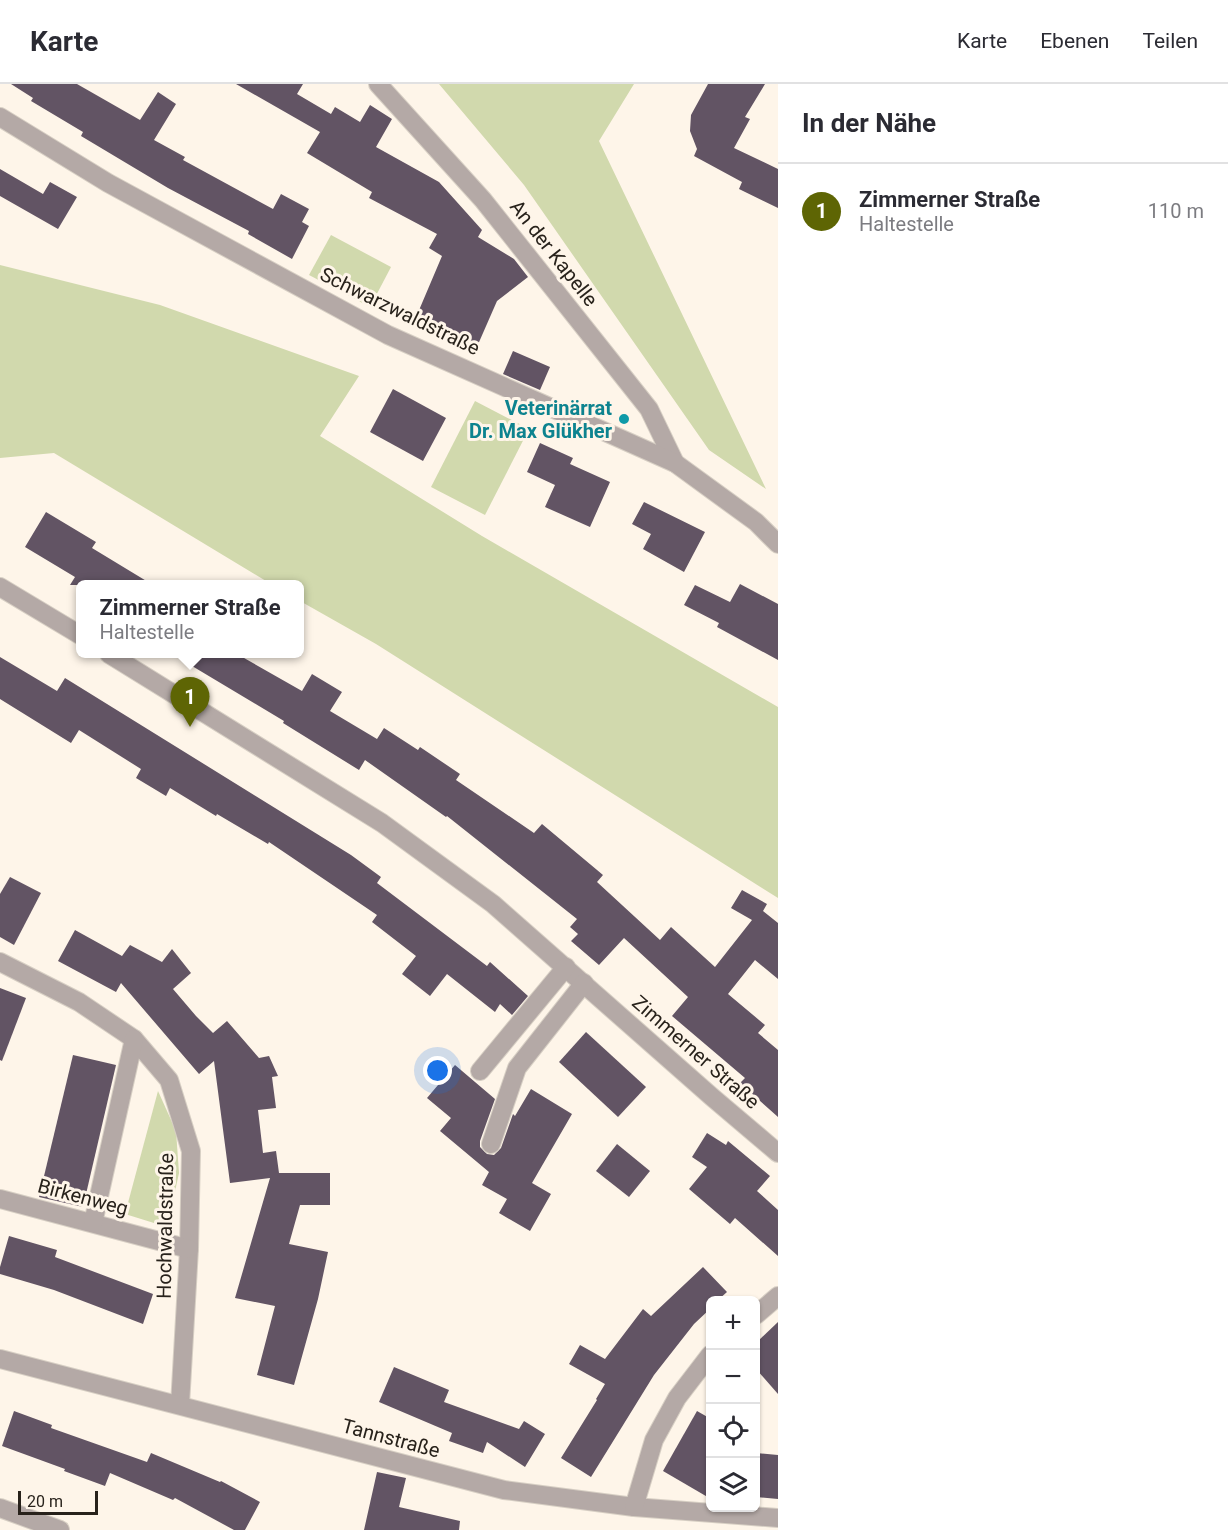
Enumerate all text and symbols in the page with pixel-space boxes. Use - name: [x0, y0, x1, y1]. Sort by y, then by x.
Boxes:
- text: Karte: [30, 25, 98, 58]
- text: Karte: [957, 29, 1007, 53]
- text: Ebenen: [1040, 29, 1109, 53]
- text: Teilen: [1142, 29, 1198, 53]
- text: In der Nähe: [802, 108, 936, 138]
- text: Zimmerner Straße: [859, 187, 1040, 212]
- street label: An der Kapelle: [505, 195, 603, 311]
- text: 1: [816, 199, 827, 223]
- text: 110 m: [1148, 199, 1204, 223]
- text: Haltestelle: [859, 212, 954, 236]
- street label: Schwarzwaldstraße: [316, 262, 484, 360]
- place label: Veterinärrat Dr. Max Glükher: [469, 396, 613, 443]
- marker: Veterinärrat Dr. Max Glükher: [617, 412, 631, 426]
- popup: [76, 580, 304, 658]
- text: Zimmerner Straße: [99, 595, 281, 620]
- text: Haltestelle: [99, 620, 194, 644]
- pin: 1: [170, 678, 210, 727]
- street label: Zimmerner Straße: [627, 990, 765, 1114]
- your location: [423, 1056, 452, 1085]
- street label: Hochwaldstraße: [152, 1153, 178, 1299]
- street label: Birkenweg: [35, 1173, 131, 1221]
- map controls: [706, 1296, 760, 1512]
- button: +: [706, 1296, 760, 1350]
- button: −: [706, 1350, 760, 1404]
- button: locate: [706, 1404, 760, 1458]
- street label: Tannstraße: [339, 1413, 443, 1463]
- button: layers: [706, 1458, 760, 1512]
- scale bar: [18, 1488, 98, 1516]
- text: 20 m: [27, 1492, 63, 1511]

